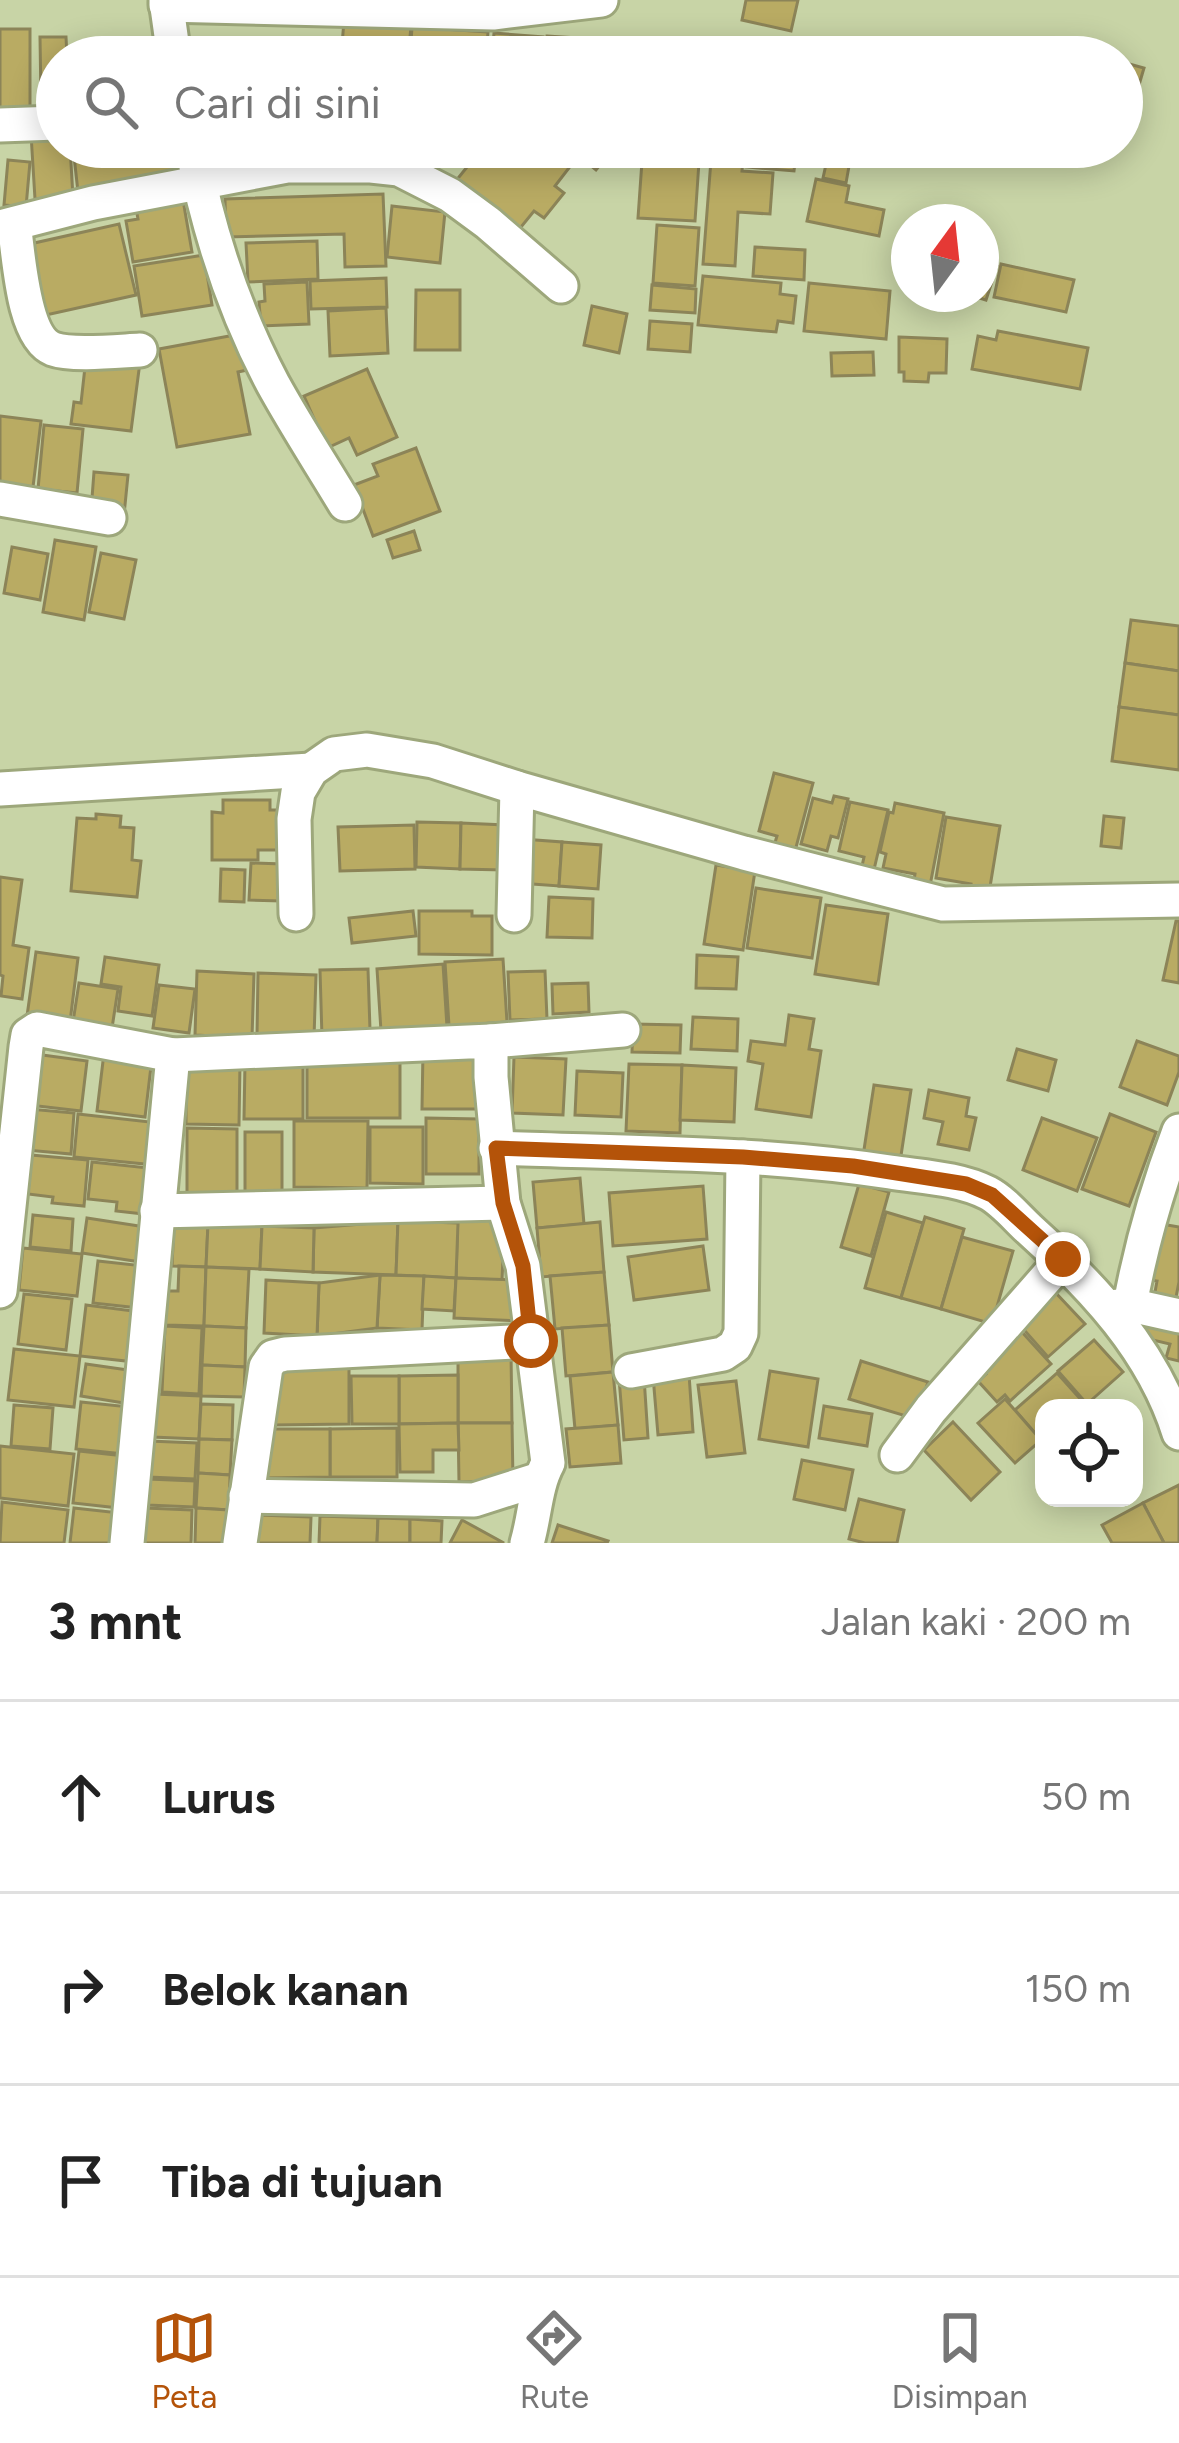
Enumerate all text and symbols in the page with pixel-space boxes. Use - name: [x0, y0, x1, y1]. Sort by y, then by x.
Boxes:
- search box: [36, 36, 1143, 168]
- icon: search: [78, 69, 144, 135]
- text: Cari di sini: [174, 75, 381, 129]
- north arrow: [891, 204, 999, 312]
- route end: [1036, 1232, 1090, 1286]
- route start: [504, 1314, 558, 1368]
- map controls: [1035, 1399, 1143, 1507]
- button: locate: [1035, 1399, 1143, 1507]
- text: 3 mnt: [48, 1591, 182, 1652]
- text: Jalan kaki · 200 m: [821, 1598, 1131, 1645]
- icon: ahead: [48, 1764, 114, 1830]
- text: Lurus: [162, 1770, 275, 1824]
- text: 50 m: [1041, 1773, 1131, 1820]
- icon: right: [48, 1956, 114, 2022]
- text: Belok kanan: [162, 1962, 409, 2016]
- text: 150 m: [1025, 1965, 1131, 2012]
- icon: arrive: [48, 2148, 114, 2214]
- text: Tiba di tujuan: [162, 2154, 443, 2208]
- tab: Peta: [151, 2305, 217, 2416]
- tab: Rute: [520, 2305, 589, 2416]
- tab: Disimpan: [892, 2305, 1028, 2416]

